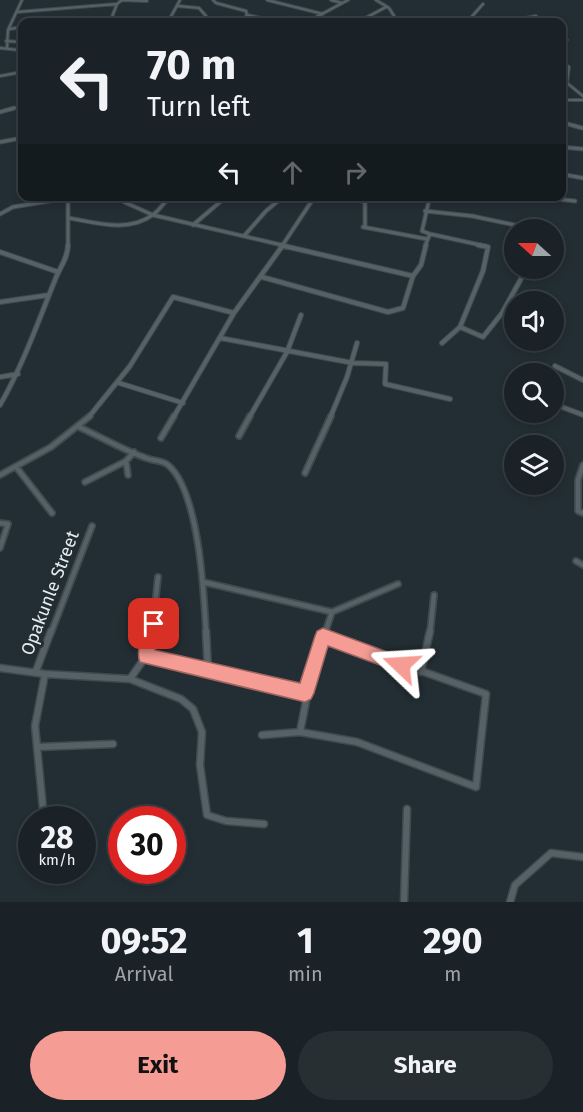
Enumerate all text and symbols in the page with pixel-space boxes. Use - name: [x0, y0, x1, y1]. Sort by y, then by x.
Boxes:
- text: 70 m: [147, 40, 236, 90]
- icon: left: [48, 42, 126, 120]
- text: Turn left: [147, 91, 250, 123]
- icon: left: [213, 156, 246, 189]
- icon: ahead: [276, 156, 309, 189]
- icon: right: [339, 156, 372, 189]
- north arrow: [504, 219, 564, 279]
- map controls: [504, 219, 564, 495]
- button: sound: [504, 291, 564, 351]
- button: search: [504, 363, 564, 423]
- button: layers: [504, 435, 564, 495]
- street label: Opakunle Street: [16, 527, 84, 658]
- pin: [128, 598, 179, 649]
- icon: arrive: [137, 607, 170, 640]
- position arrow: [369, 633, 433, 697]
- speed limit sign: 30: [108, 806, 186, 884]
- text: 28: [41, 820, 73, 856]
- text: km/h: [38, 851, 76, 869]
- text: 09:52: [100, 919, 188, 963]
- text: 1: [297, 919, 314, 963]
- text: 290: [423, 919, 483, 963]
- text: Arrival: [115, 962, 173, 986]
- text: min: [288, 962, 323, 986]
- text: m: [444, 962, 461, 986]
- button: Exit: [30, 1031, 286, 1100]
- button: Share: [298, 1031, 553, 1100]

